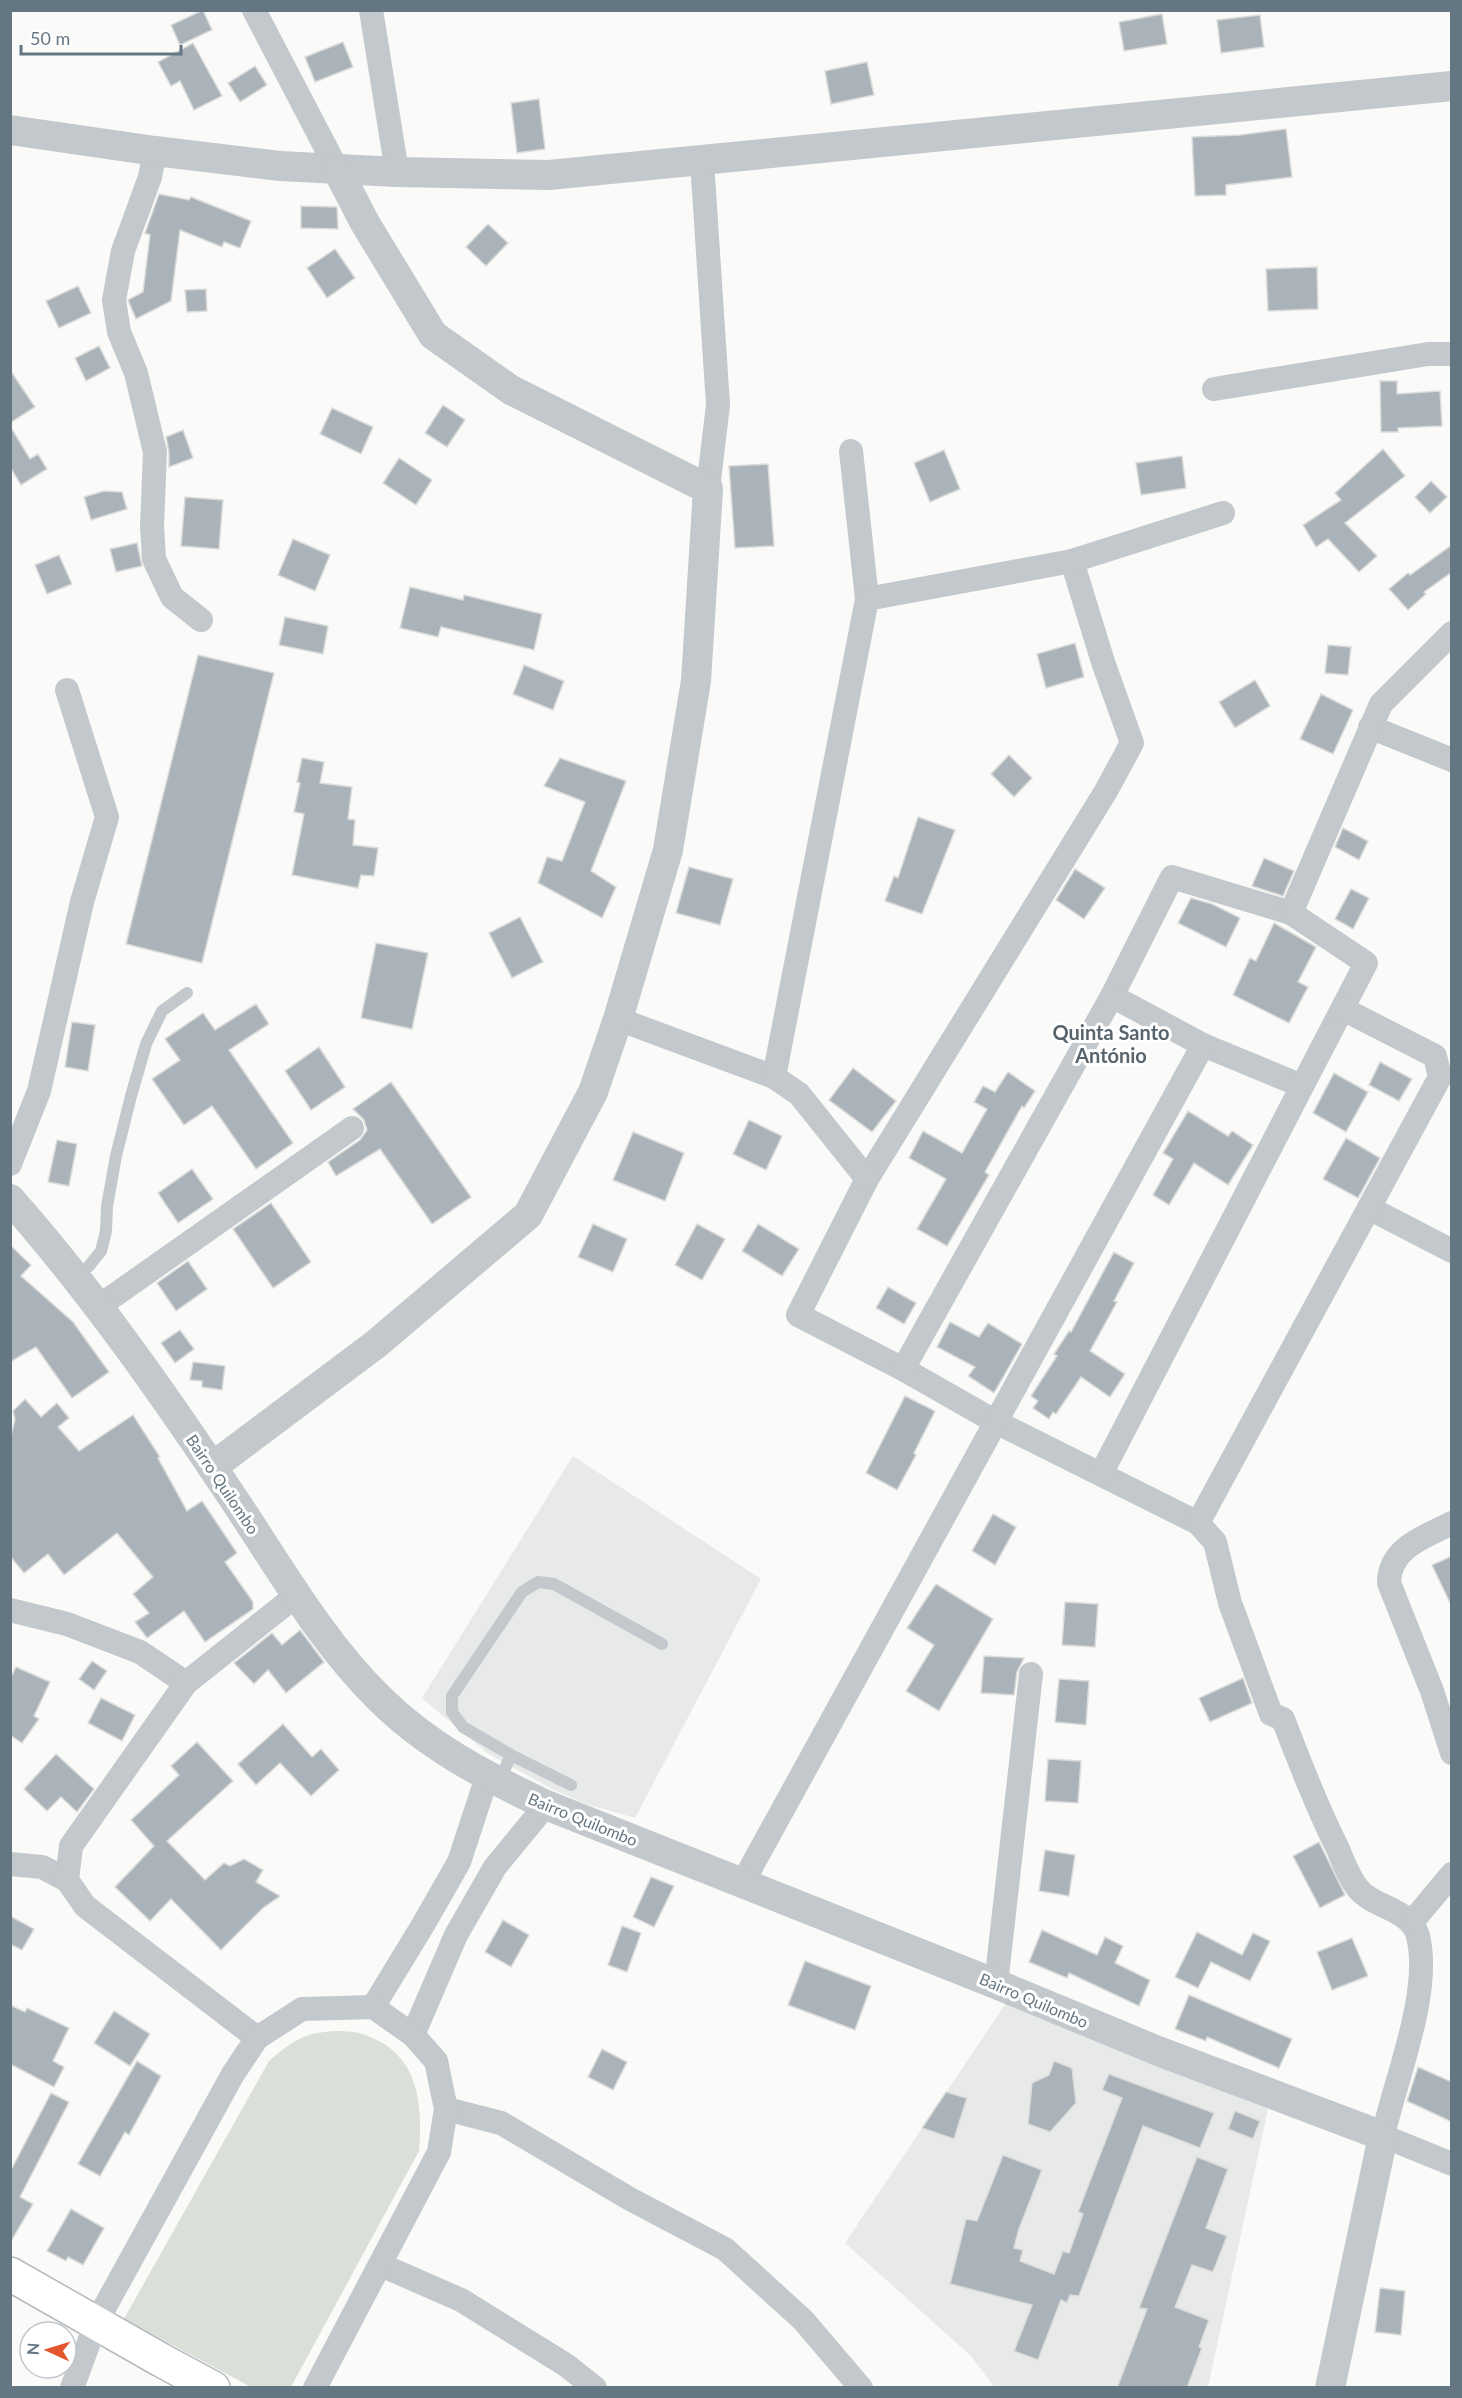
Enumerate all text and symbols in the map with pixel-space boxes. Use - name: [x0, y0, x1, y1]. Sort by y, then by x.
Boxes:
- scale bar: [21, 18, 182, 56]
- text: 50 m: [30, 27, 70, 49]
- district label: Quinta Santo António: [1053, 1020, 1169, 1067]
- street label: Bairro Quilombo: [183, 1431, 263, 1537]
- street label: Bairro Quilombo: [526, 1788, 640, 1850]
- street label: Bairro Quilombo: [977, 1969, 1091, 2031]
- north arrow: [18, 2320, 78, 2380]
- text: N: [23, 2342, 42, 2356]

